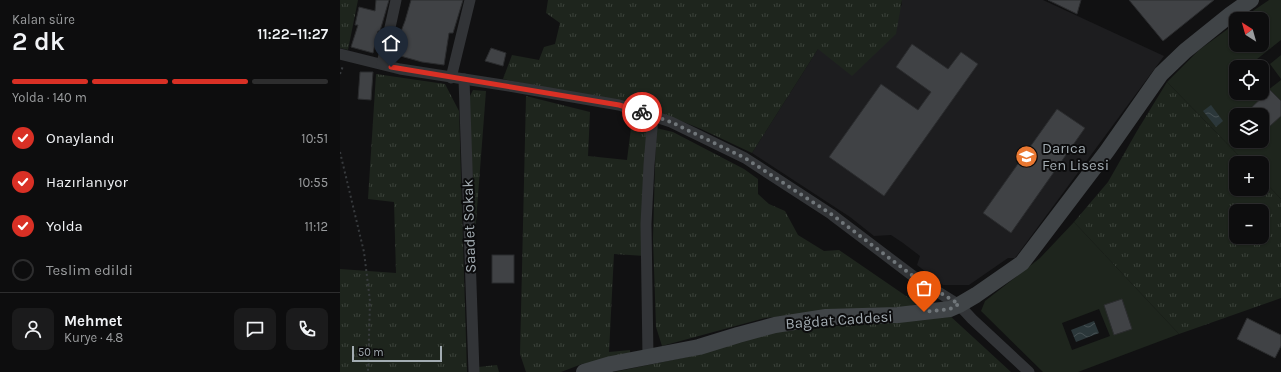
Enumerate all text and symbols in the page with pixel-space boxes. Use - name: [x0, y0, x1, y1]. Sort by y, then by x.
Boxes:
- text: Kalan süre: [12, 12, 75, 27]
- north arrow: [1229, 12, 1269, 52]
- map controls: [1229, 12, 1269, 244]
- text: 11:22–11:27: [257, 25, 328, 43]
- text: 2 dk: [12, 26, 65, 57]
- pin: [374, 26, 408, 67]
- icon: home: [380, 32, 402, 54]
- button: locate: [1229, 60, 1269, 100]
- text: Yolda · 140 m: [12, 90, 87, 105]
- courier: [622, 92, 662, 132]
- icon: bike: [631, 101, 653, 123]
- button: layers: [1229, 108, 1269, 148]
- icon: check: [12, 127, 34, 149]
- text: Onaylandı: [46, 129, 115, 147]
- text: 10:51: [301, 131, 328, 146]
- place label: Darıca Fen Lisesi: [1042, 139, 1109, 174]
- school or university icon: Darıca Fen Lisesi: [1013, 144, 1039, 170]
- button: +: [1229, 156, 1269, 196]
- icon: check: [12, 171, 34, 193]
- text: Hazırlanıyor: [46, 173, 128, 191]
- text: 10:55: [298, 175, 328, 190]
- street label: Saadet Sokak: [458, 179, 480, 273]
- button: −: [1229, 204, 1269, 244]
- icon: check: [12, 215, 34, 237]
- text: Yolda: [46, 217, 83, 235]
- text: 11:12: [305, 219, 328, 234]
- text: Teslim edildi: [46, 261, 133, 279]
- pin: [907, 271, 941, 312]
- icon: bag: [913, 277, 935, 299]
- street label: Bağdat Caddesi: [785, 307, 893, 333]
- button: person: [12, 308, 54, 350]
- button: chat: [234, 308, 276, 350]
- button: phone: [286, 308, 328, 350]
- text: Mehmet: [64, 312, 123, 330]
- text: Kurye · 4.8: [64, 330, 123, 345]
- scale bar: [352, 344, 442, 363]
- text: 50 m: [358, 346, 384, 359]

